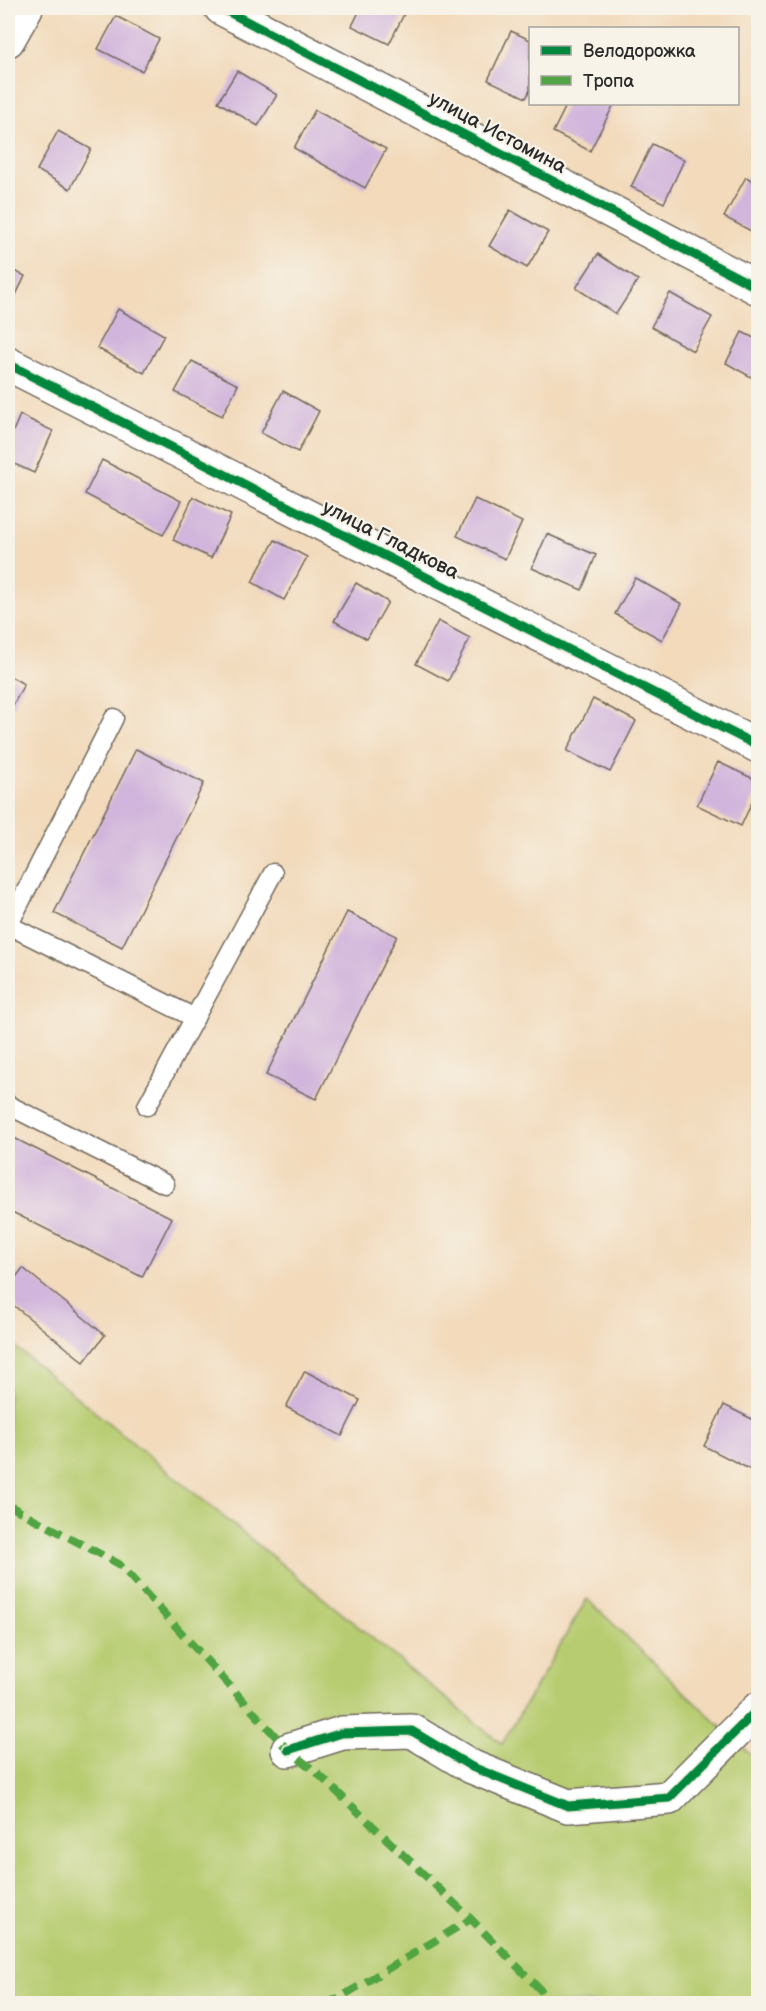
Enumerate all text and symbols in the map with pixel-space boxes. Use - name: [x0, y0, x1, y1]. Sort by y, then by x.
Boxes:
- legend: [529, 27, 739, 105]
- text: Велодорожка: [583, 41, 696, 62]
- text: Тропа: [583, 71, 634, 92]
- street label: улица Истомина: [425, 87, 571, 179]
- street label: улица Гладкова: [318, 495, 463, 585]

